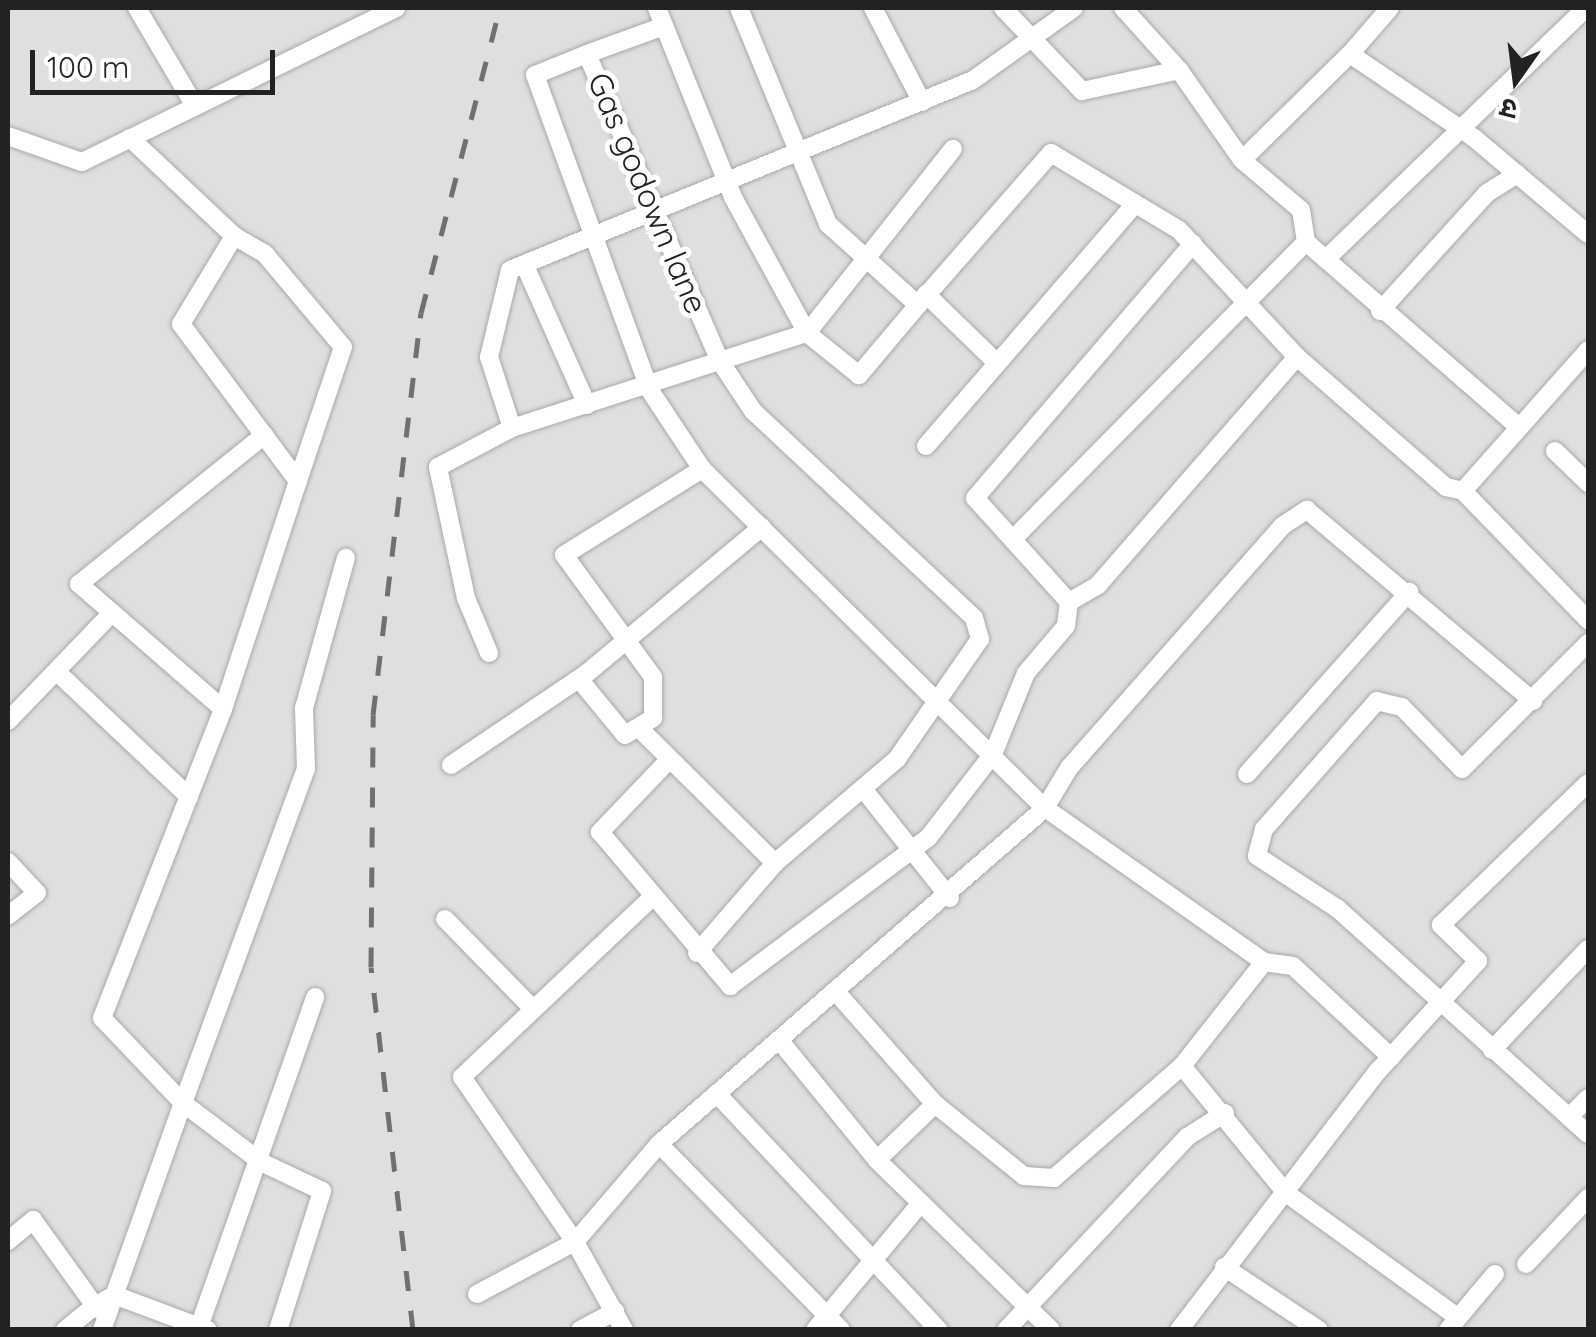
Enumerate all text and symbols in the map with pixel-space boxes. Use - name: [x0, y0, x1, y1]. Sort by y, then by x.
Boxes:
- scale bar: [35, 30, 280, 92]
- north arrow: [1466, 30, 1566, 130]
- text: 100 m: [47, 48, 129, 86]
- street label: Gas godown lane: [580, 67, 716, 319]
- text: उ: [1496, 91, 1521, 129]

